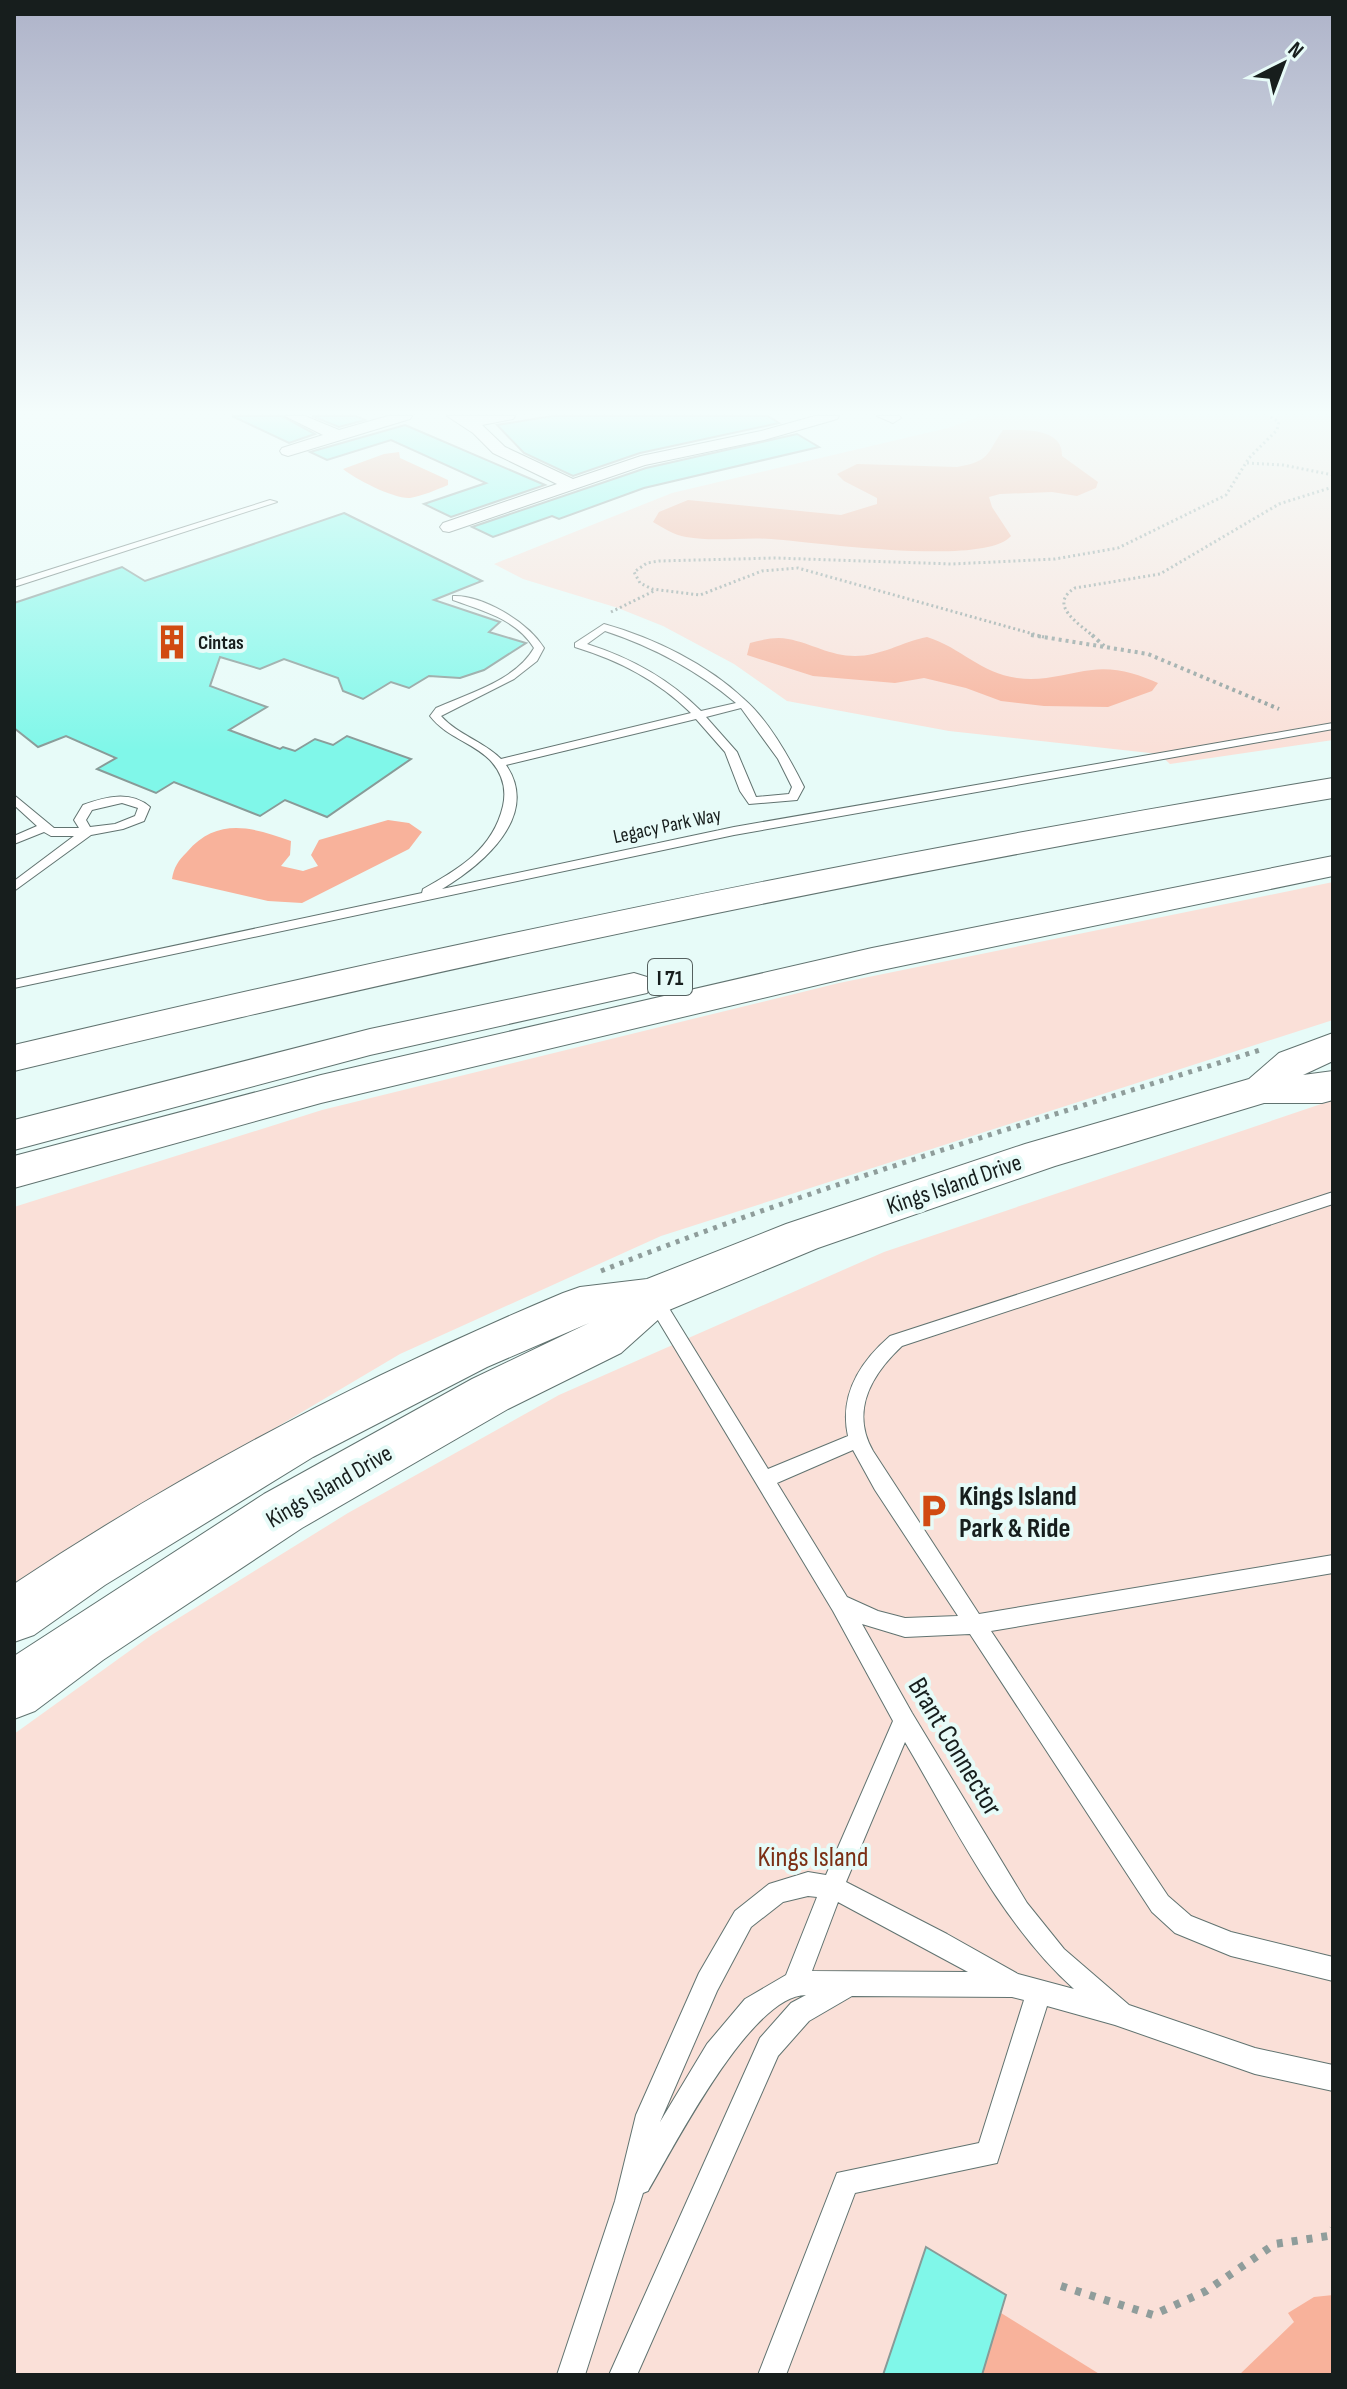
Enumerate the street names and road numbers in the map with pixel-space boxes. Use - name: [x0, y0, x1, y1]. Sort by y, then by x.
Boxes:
- street label: Legacy Park Way: [611, 803, 724, 849]
- road number: I 71: [648, 959, 692, 995]
- street label: Kings Island Drive: [883, 1148, 1025, 1221]
- street label: Kings Island Drive: [261, 1439, 397, 1534]
- street label: Brant Connector: [901, 1672, 1009, 1822]

